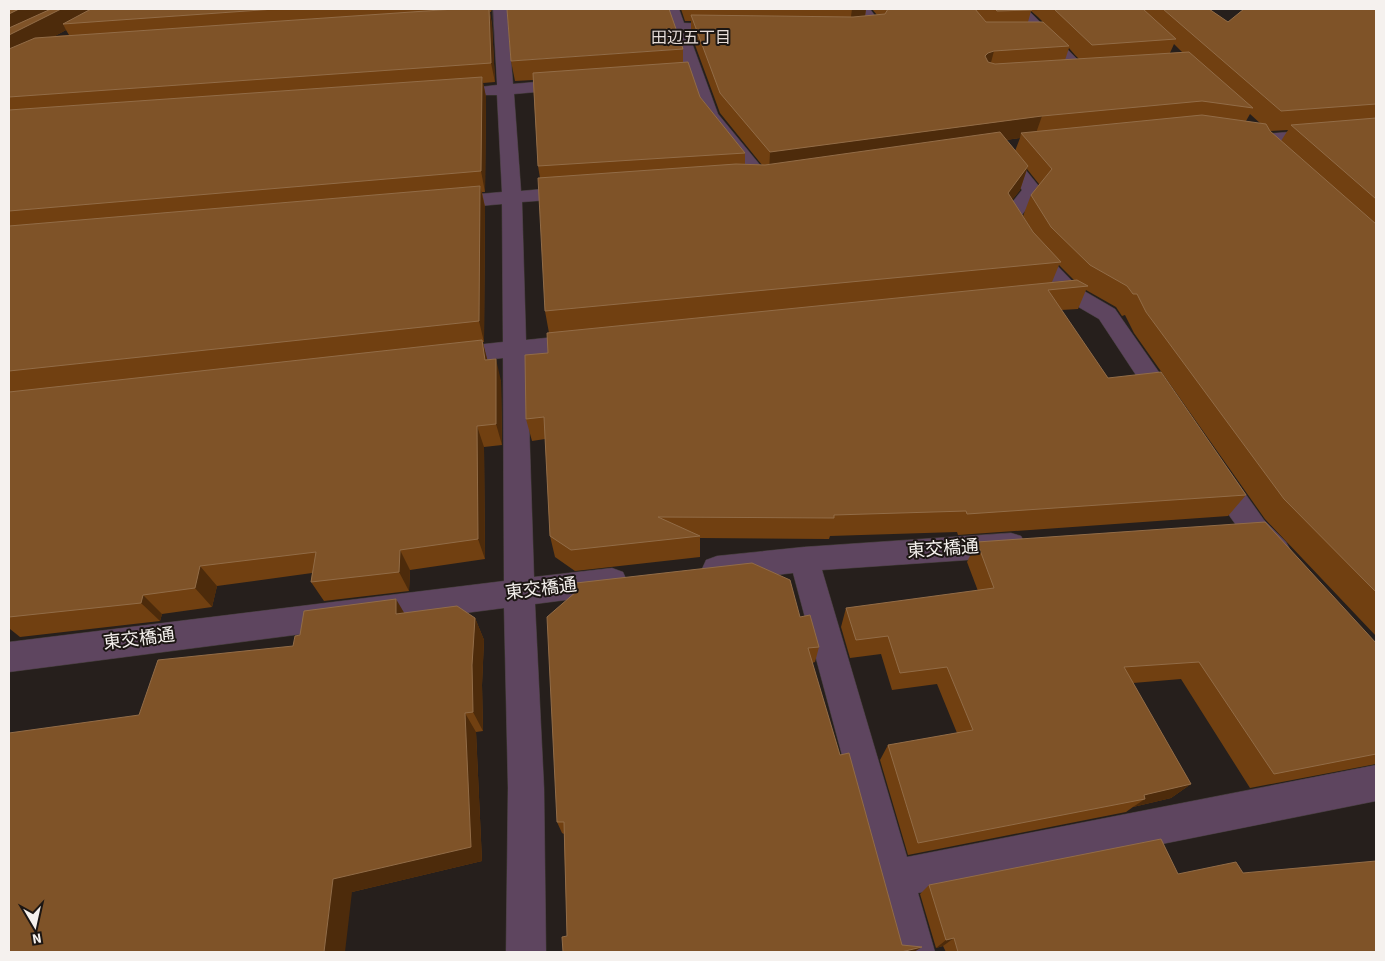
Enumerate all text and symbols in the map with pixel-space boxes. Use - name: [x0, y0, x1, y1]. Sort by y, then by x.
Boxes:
- district label: 田辺五丁目: [651, 27, 731, 49]
- street label: 東交橋通: [906, 534, 980, 564]
- street label: 東交橋通: [504, 572, 578, 606]
- street label: 東交橋通: [102, 622, 176, 656]
- north arrow: [10, 901, 60, 951]
- text: N: [31, 927, 43, 948]

